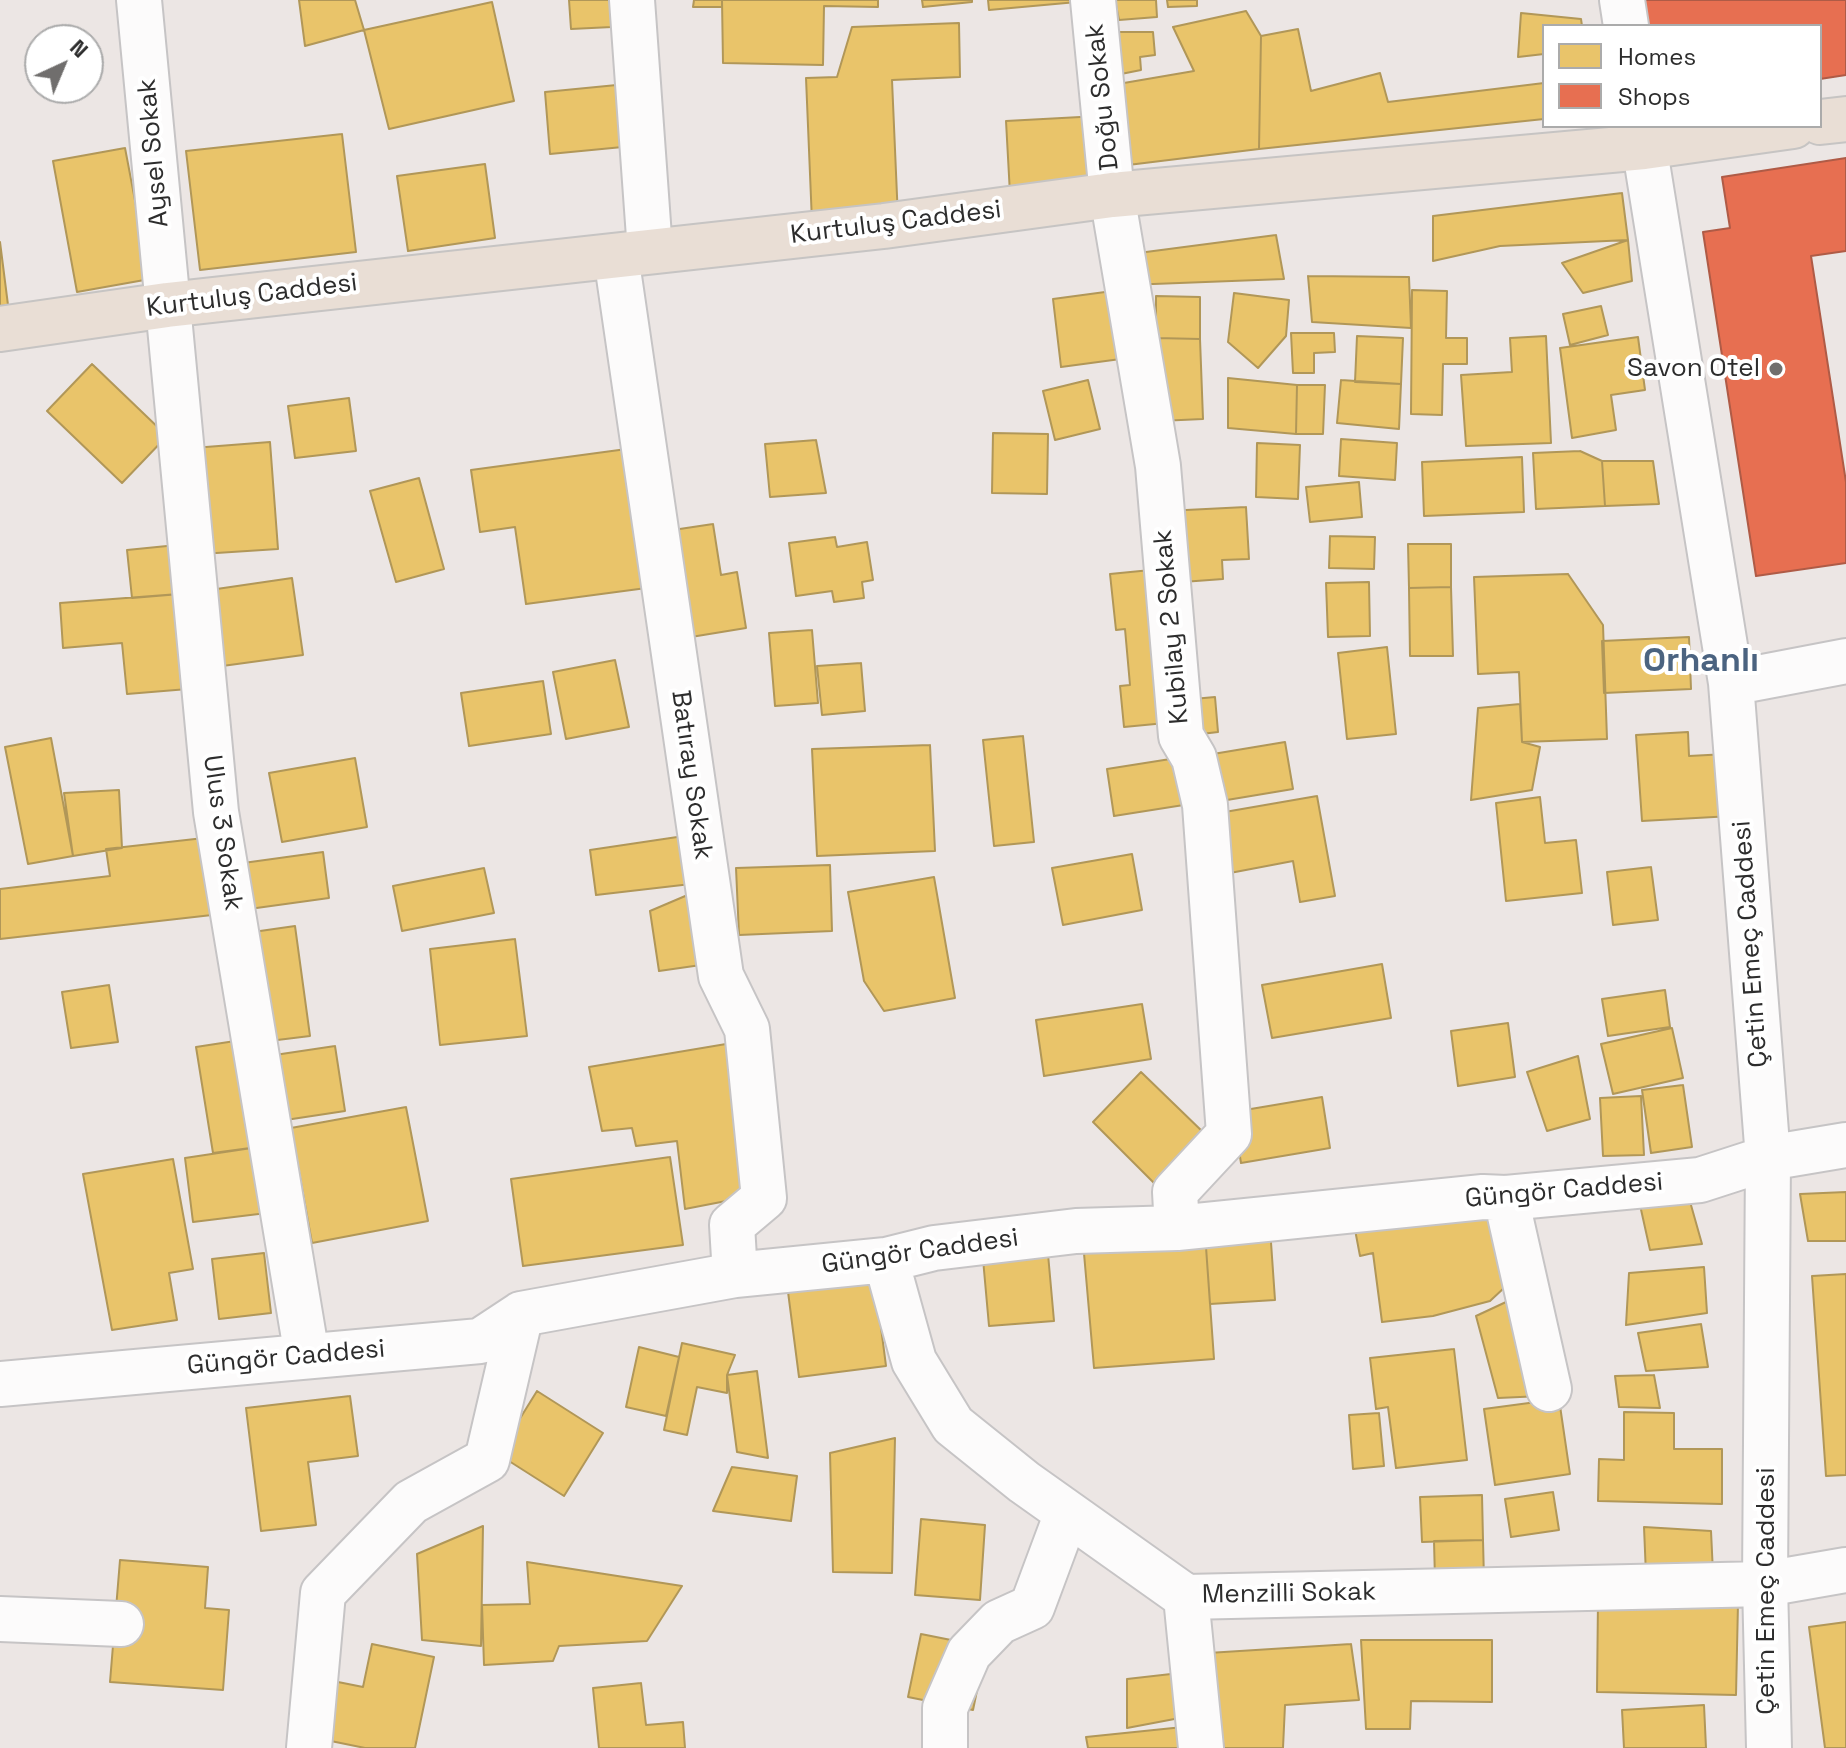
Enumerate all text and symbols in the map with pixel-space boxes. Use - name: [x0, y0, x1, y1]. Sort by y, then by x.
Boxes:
- street label: Doğu Sokak: [1080, 22, 1126, 172]
- north arrow: [24, 24, 104, 104]
- legend: [1542, 24, 1822, 128]
- text: N: [64, 33, 94, 63]
- text: Homes: [1618, 41, 1696, 72]
- street label: Aysel Sokak: [132, 77, 176, 229]
- text: Shops: [1618, 81, 1690, 112]
- street label: Kurtuluş Caddesi: [789, 195, 1003, 251]
- street label: Kurtuluş Caddesi: [145, 268, 359, 324]
- place label: Savon Otel: [1627, 353, 1760, 385]
- marker: Savon Otel: [1767, 360, 1785, 378]
- street label: Kubilay 2 Sokak: [1148, 528, 1196, 726]
- district label: Orhanlı: [1643, 642, 1759, 682]
- street label: Batıray Sokak: [664, 688, 718, 862]
- street label: Ulus 3 Sokak: [196, 753, 248, 913]
- street label: Çetin Emeç Caddesi: [1727, 820, 1775, 1068]
- street label: Güngör Caddesi: [1464, 1167, 1664, 1215]
- street label: Güngör Caddesi: [820, 1223, 1020, 1281]
- street label: Güngör Caddesi: [186, 1334, 386, 1382]
- street label: Çetin Emeç Caddesi: [1751, 1467, 1783, 1715]
- street label: Menzilli Sokak: [1202, 1577, 1376, 1611]

